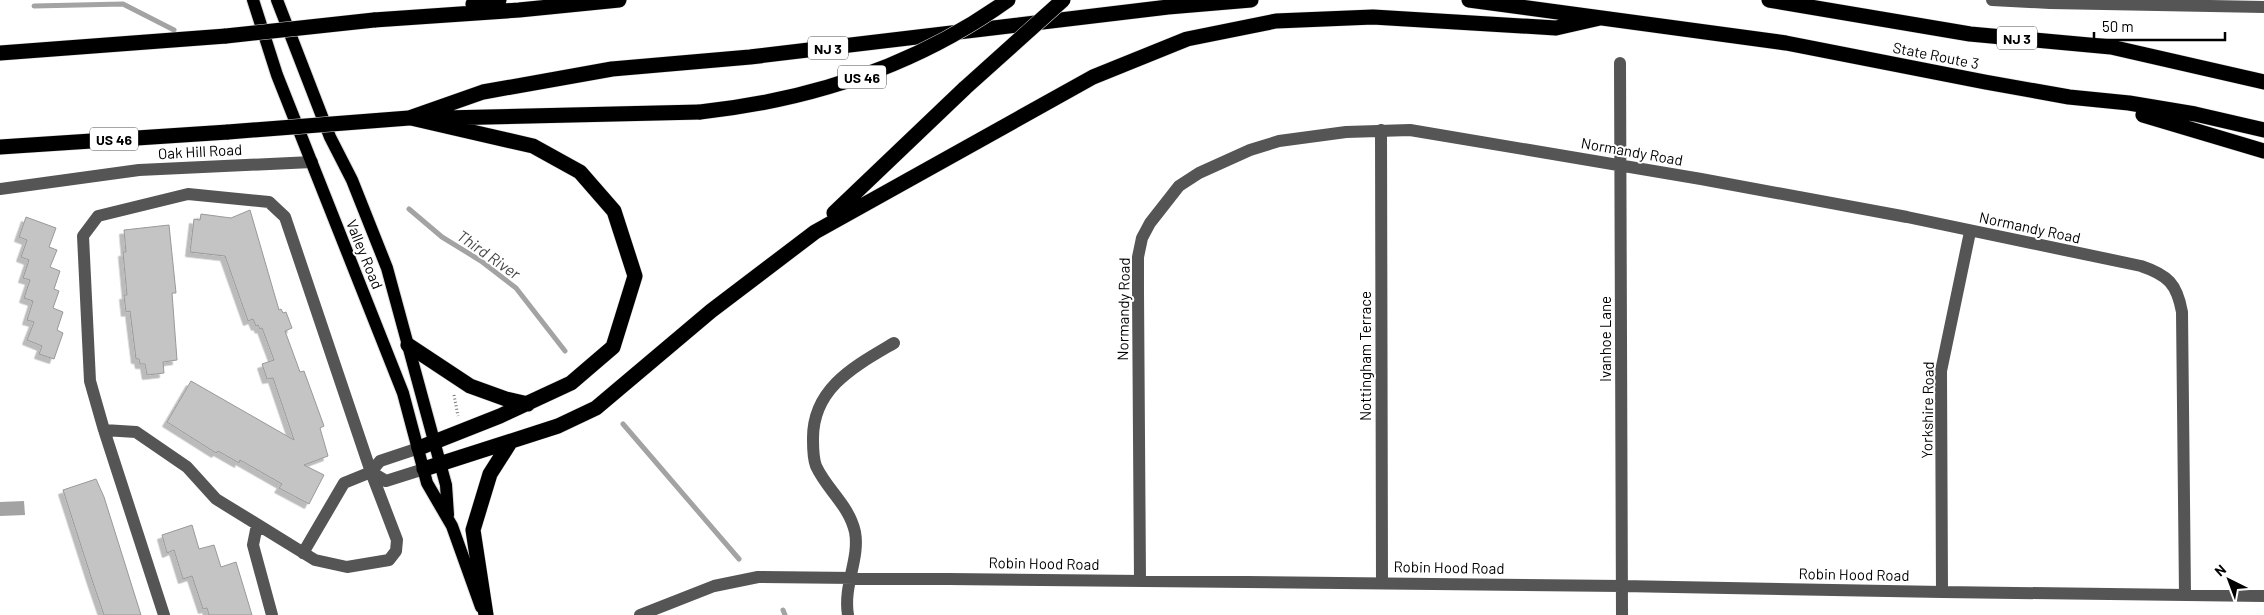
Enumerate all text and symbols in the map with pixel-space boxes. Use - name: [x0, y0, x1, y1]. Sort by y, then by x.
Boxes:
- scale bar: [2094, 10, 2225, 42]
- text: 50 m: [2102, 17, 2134, 35]
- road number: NJ 3: [1997, 26, 2037, 49]
- road number: NJ 3: [808, 36, 848, 59]
- street label: State Route 3: [1891, 38, 1981, 72]
- road number: US 46: [838, 66, 886, 88]
- road number: US 46: [90, 128, 138, 150]
- street label: Normandy Road: [1580, 133, 1684, 169]
- street label: Oak Hill Road: [158, 140, 242, 162]
- street label: Normandy Road: [1978, 207, 2082, 247]
- street label: Valley Road: [343, 217, 387, 291]
- water label: Third River: [454, 225, 525, 283]
- street label: Normandy Road: [1113, 257, 1133, 361]
- street label: Nottingham Terrace: [1356, 291, 1374, 421]
- street label: Ivanhoe Lane: [1596, 296, 1614, 382]
- street label: Yorkshire Road: [1917, 361, 1937, 459]
- street label: Robin Hood Road: [988, 553, 1100, 573]
- north arrow: [2204, 555, 2254, 605]
- street label: Robin Hood Road: [1393, 557, 1505, 577]
- text: N: [2211, 561, 2229, 579]
- street label: Robin Hood Road: [1798, 564, 1910, 584]

